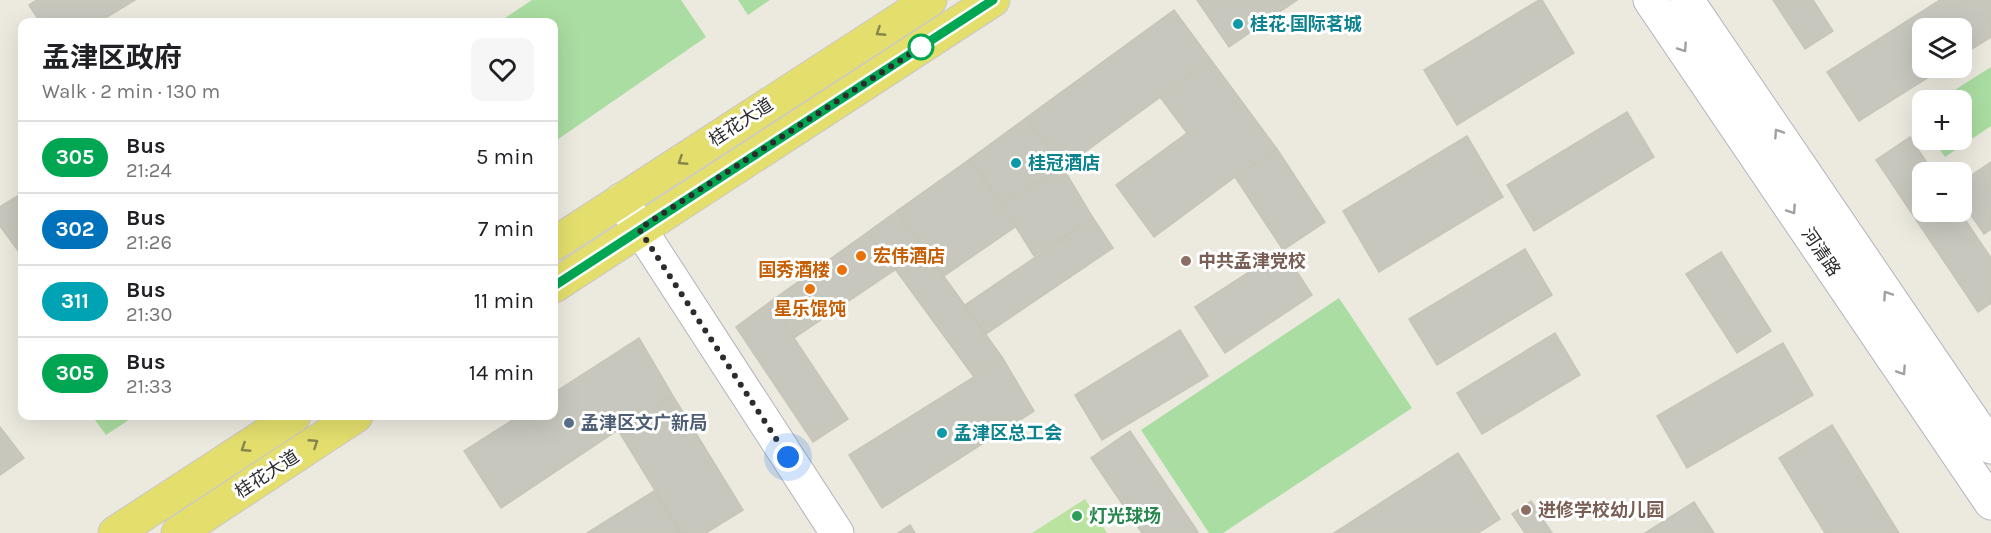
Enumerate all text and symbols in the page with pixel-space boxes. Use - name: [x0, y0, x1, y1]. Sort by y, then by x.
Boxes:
- place label: 桂花·国际茗城: [1250, 13, 1362, 35]
- marker: 桂花·国际茗城: [1231, 17, 1245, 31]
- map controls: [1912, 18, 1972, 222]
- button: layers: [1912, 18, 1972, 78]
- one-way arrow: [876, 25, 887, 36]
- unlabelled marker: [908, 34, 934, 60]
- button: heart: [471, 38, 534, 101]
- text: 孟津区政府: [42, 41, 182, 74]
- one-way arrow: [1676, 42, 1687, 53]
- text: Walk · 2 min · 130 m: [42, 80, 220, 103]
- button: +: [1912, 90, 1972, 150]
- street label: 桂花大道: [705, 93, 777, 151]
- one-way arrow: [1774, 129, 1785, 140]
- text: Bus: [126, 133, 166, 159]
- text: 5 min: [476, 144, 534, 170]
- text: 305: [56, 145, 94, 169]
- place label: 桂冠酒店: [1028, 152, 1100, 174]
- one-way arrow: [677, 153, 688, 164]
- marker: 桂冠酒店: [1009, 156, 1023, 170]
- text: 21:24: [126, 159, 172, 182]
- button: −: [1912, 162, 1972, 222]
- one-way arrow: [1785, 203, 1796, 214]
- text: Bus: [126, 205, 166, 231]
- text: 7 min: [478, 216, 534, 242]
- text: 302: [55, 217, 95, 241]
- street label: 河清路: [1797, 223, 1845, 281]
- text: 21:26: [126, 231, 172, 254]
- place label: 宏伟酒店: [873, 245, 945, 267]
- marker: 宏伟酒店: [854, 249, 868, 263]
- place label: 中共孟津党校: [1198, 250, 1306, 272]
- marker: 中共孟津党校: [1179, 254, 1193, 268]
- place label: 国秀酒楼: [758, 259, 830, 281]
- marker: 国秀酒楼: [835, 263, 849, 277]
- text: Bus: [126, 277, 166, 303]
- marker: 星乐馄饨: [803, 282, 817, 296]
- text: 11 min: [474, 288, 534, 314]
- text: 311: [61, 289, 89, 313]
- one-way arrow: [1883, 290, 1894, 301]
- place label: 星乐馄饨: [774, 298, 846, 320]
- text: 21:30: [126, 303, 173, 326]
- text: Bus: [126, 349, 166, 375]
- text: 14 min: [469, 360, 534, 386]
- text: 305: [56, 361, 94, 385]
- one-way arrow: [1894, 365, 1905, 376]
- text: 21:33: [126, 375, 172, 398]
- place label: 孟津区文广新局: [581, 412, 707, 434]
- marker: 孟津区文广新局: [562, 416, 576, 430]
- place label: 孟津区总工会: [954, 422, 1062, 444]
- marker: 孟津区总工会: [935, 426, 949, 440]
- one-way arrow: [308, 439, 319, 450]
- one-way arrow: [241, 440, 251, 452]
- your location: [773, 442, 803, 472]
- street label: 桂花大道: [231, 445, 303, 503]
- place label: 进修学校幼儿园: [1538, 499, 1664, 521]
- marker: 进修学校幼儿园: [1519, 503, 1533, 517]
- place label: 灯光球场: [1089, 505, 1161, 527]
- marker: 灯光球场: [1070, 509, 1084, 523]

